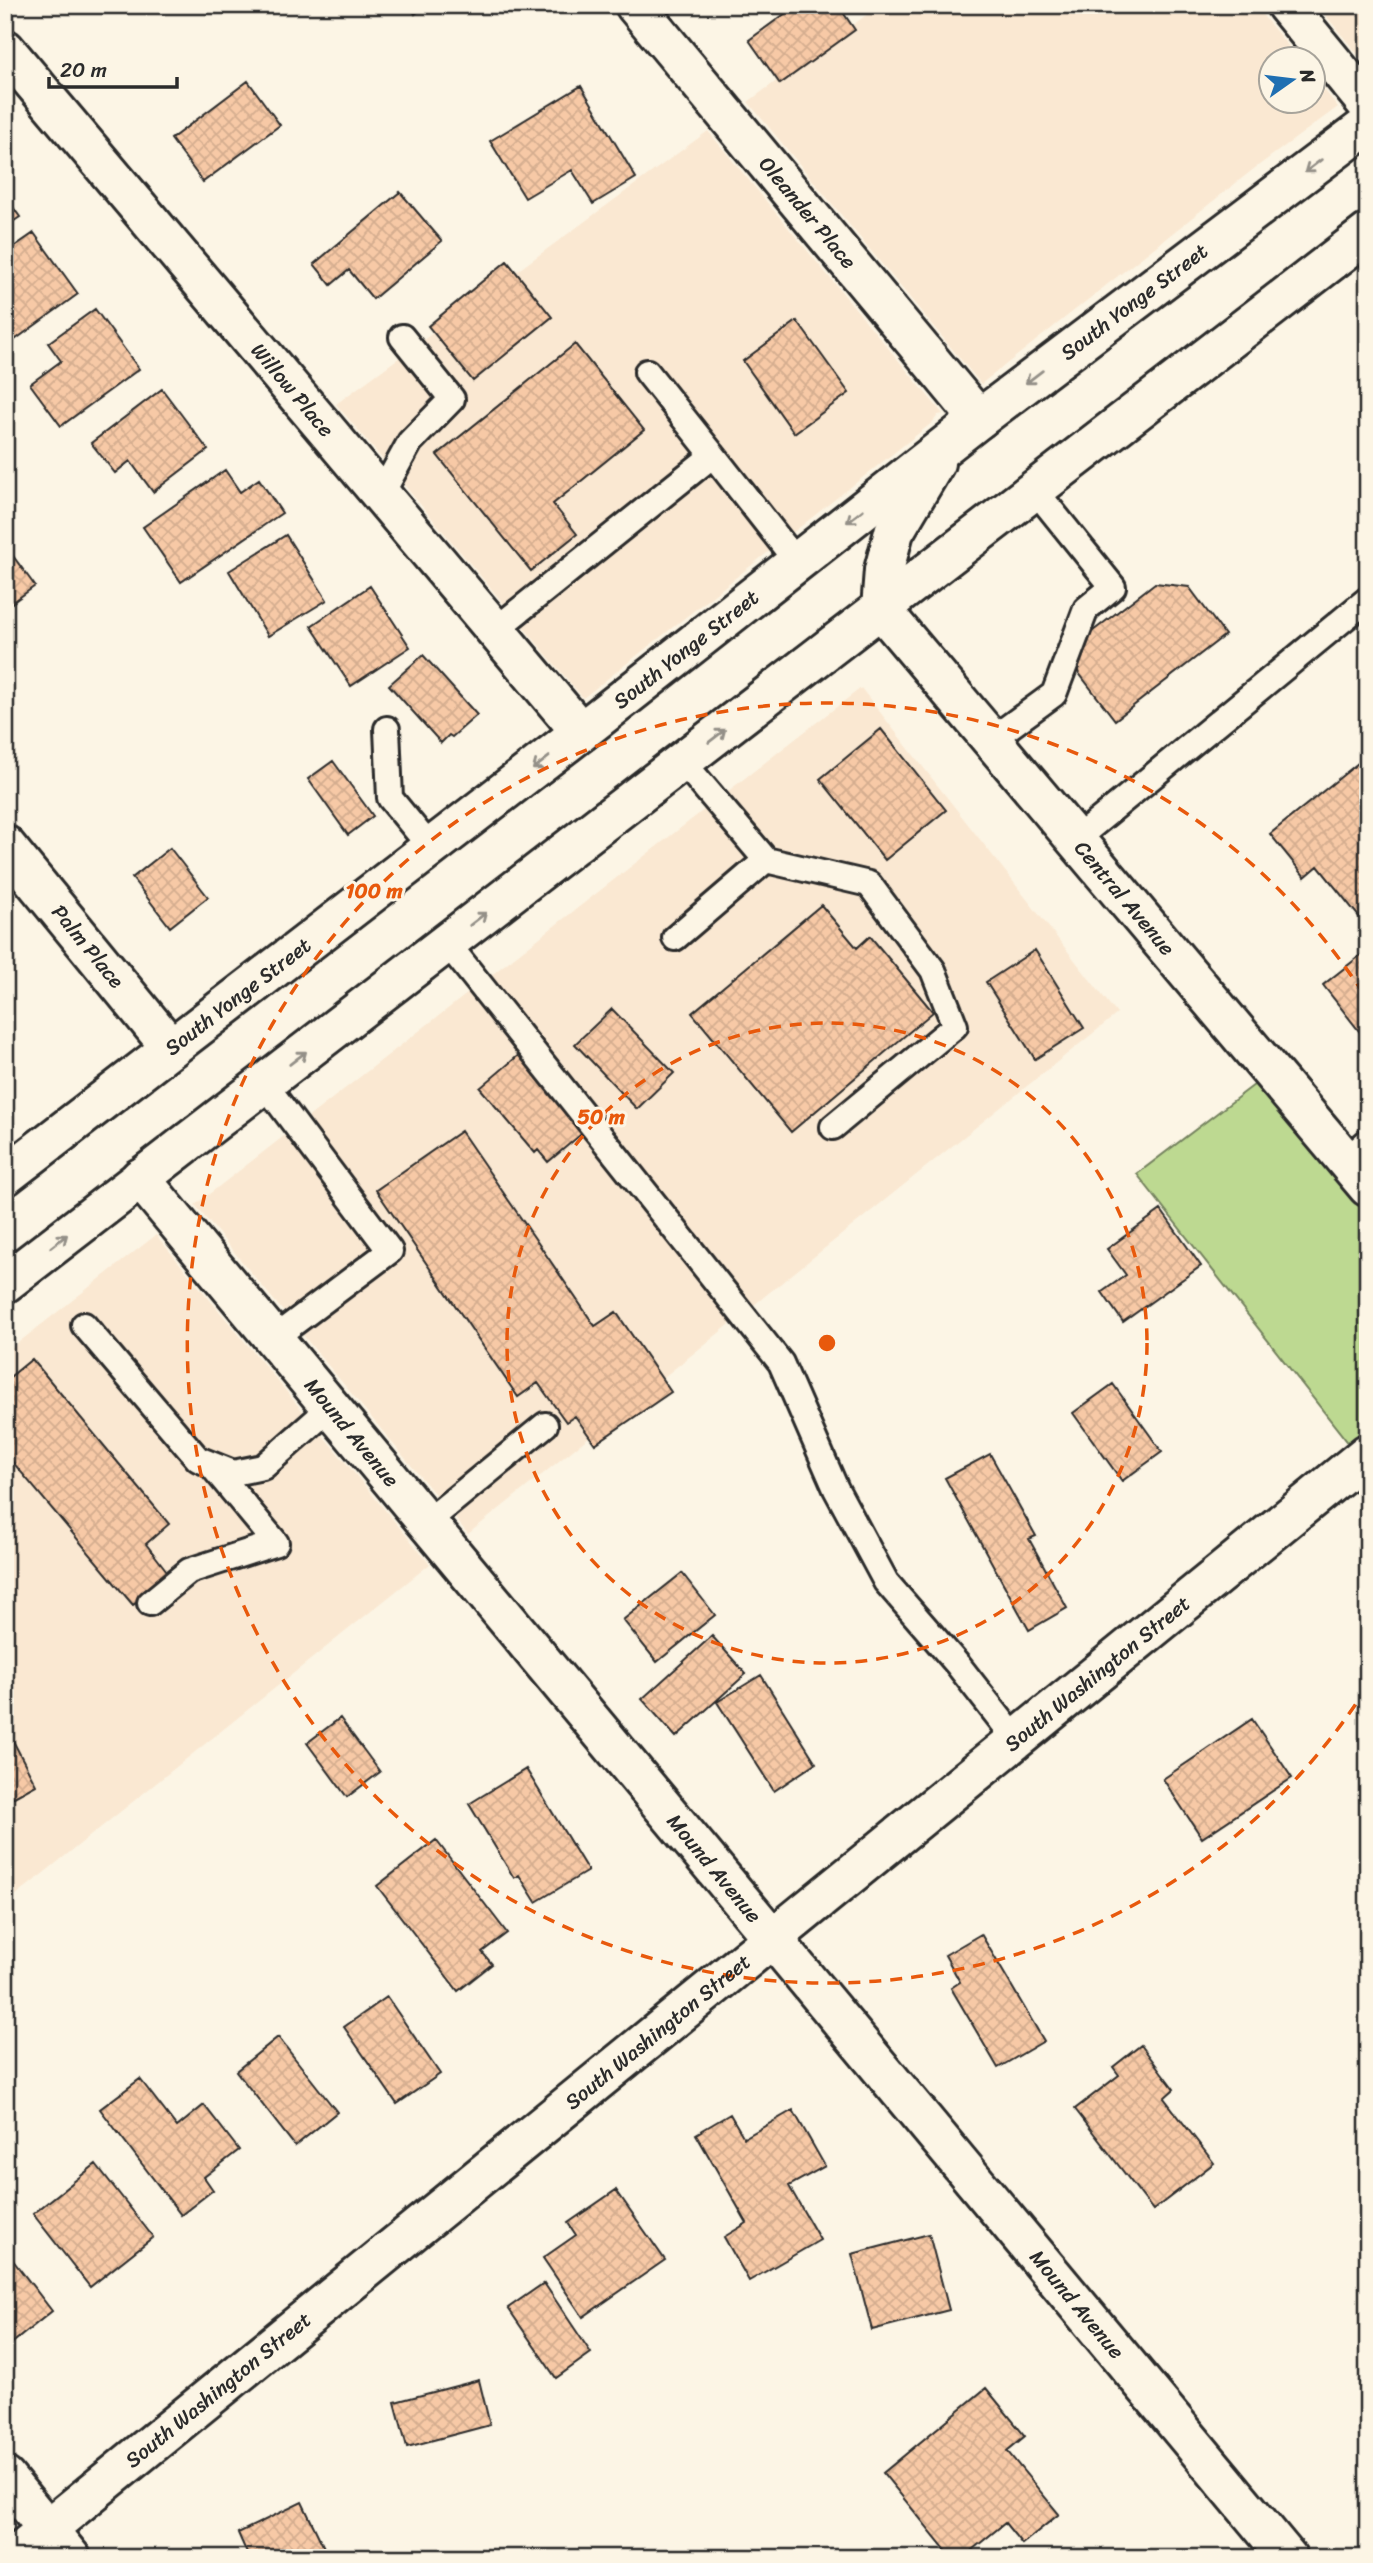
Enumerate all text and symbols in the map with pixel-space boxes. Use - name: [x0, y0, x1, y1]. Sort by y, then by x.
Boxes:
- scale bar: [49, 46, 177, 90]
- north arrow: [1258, 46, 1328, 116]
- text: 20 m: [60, 51, 107, 89]
- text: N: [1290, 65, 1326, 87]
- street label: Oleander Place: [749, 147, 866, 278]
- one-way arrow: [1305, 158, 1323, 173]
- street label: South Yonge Street: [1052, 233, 1216, 371]
- street label: Willow Place: [241, 334, 344, 446]
- one-way arrow: [1025, 370, 1044, 384]
- one-way arrow: [846, 509, 864, 524]
- street label: South Yonge Street: [605, 579, 768, 719]
- one-way arrow: [707, 728, 726, 743]
- one-way arrow: [532, 756, 551, 771]
- street label: Central Avenue: [1064, 831, 1185, 965]
- text: 100 m: [345, 872, 403, 910]
- street label: Palm Place: [41, 896, 134, 997]
- one-way arrow: [469, 912, 487, 927]
- street label: South Yonge Street: [156, 927, 320, 1066]
- one-way arrow: [288, 1050, 307, 1065]
- text: 50 m: [577, 1098, 626, 1136]
- one-way arrow: [50, 1234, 68, 1249]
- centre of rings: [815, 1331, 839, 1355]
- street label: Mound Avenue: [294, 1369, 409, 1496]
- street label: South Washington Street: [995, 1586, 1199, 1762]
- street label: Mound Avenue: [657, 1805, 772, 1932]
- street label: South Washington Street: [556, 1944, 760, 2120]
- street label: Mound Avenue: [1019, 2241, 1134, 2368]
- street label: South Washington Street: [116, 2302, 320, 2478]

